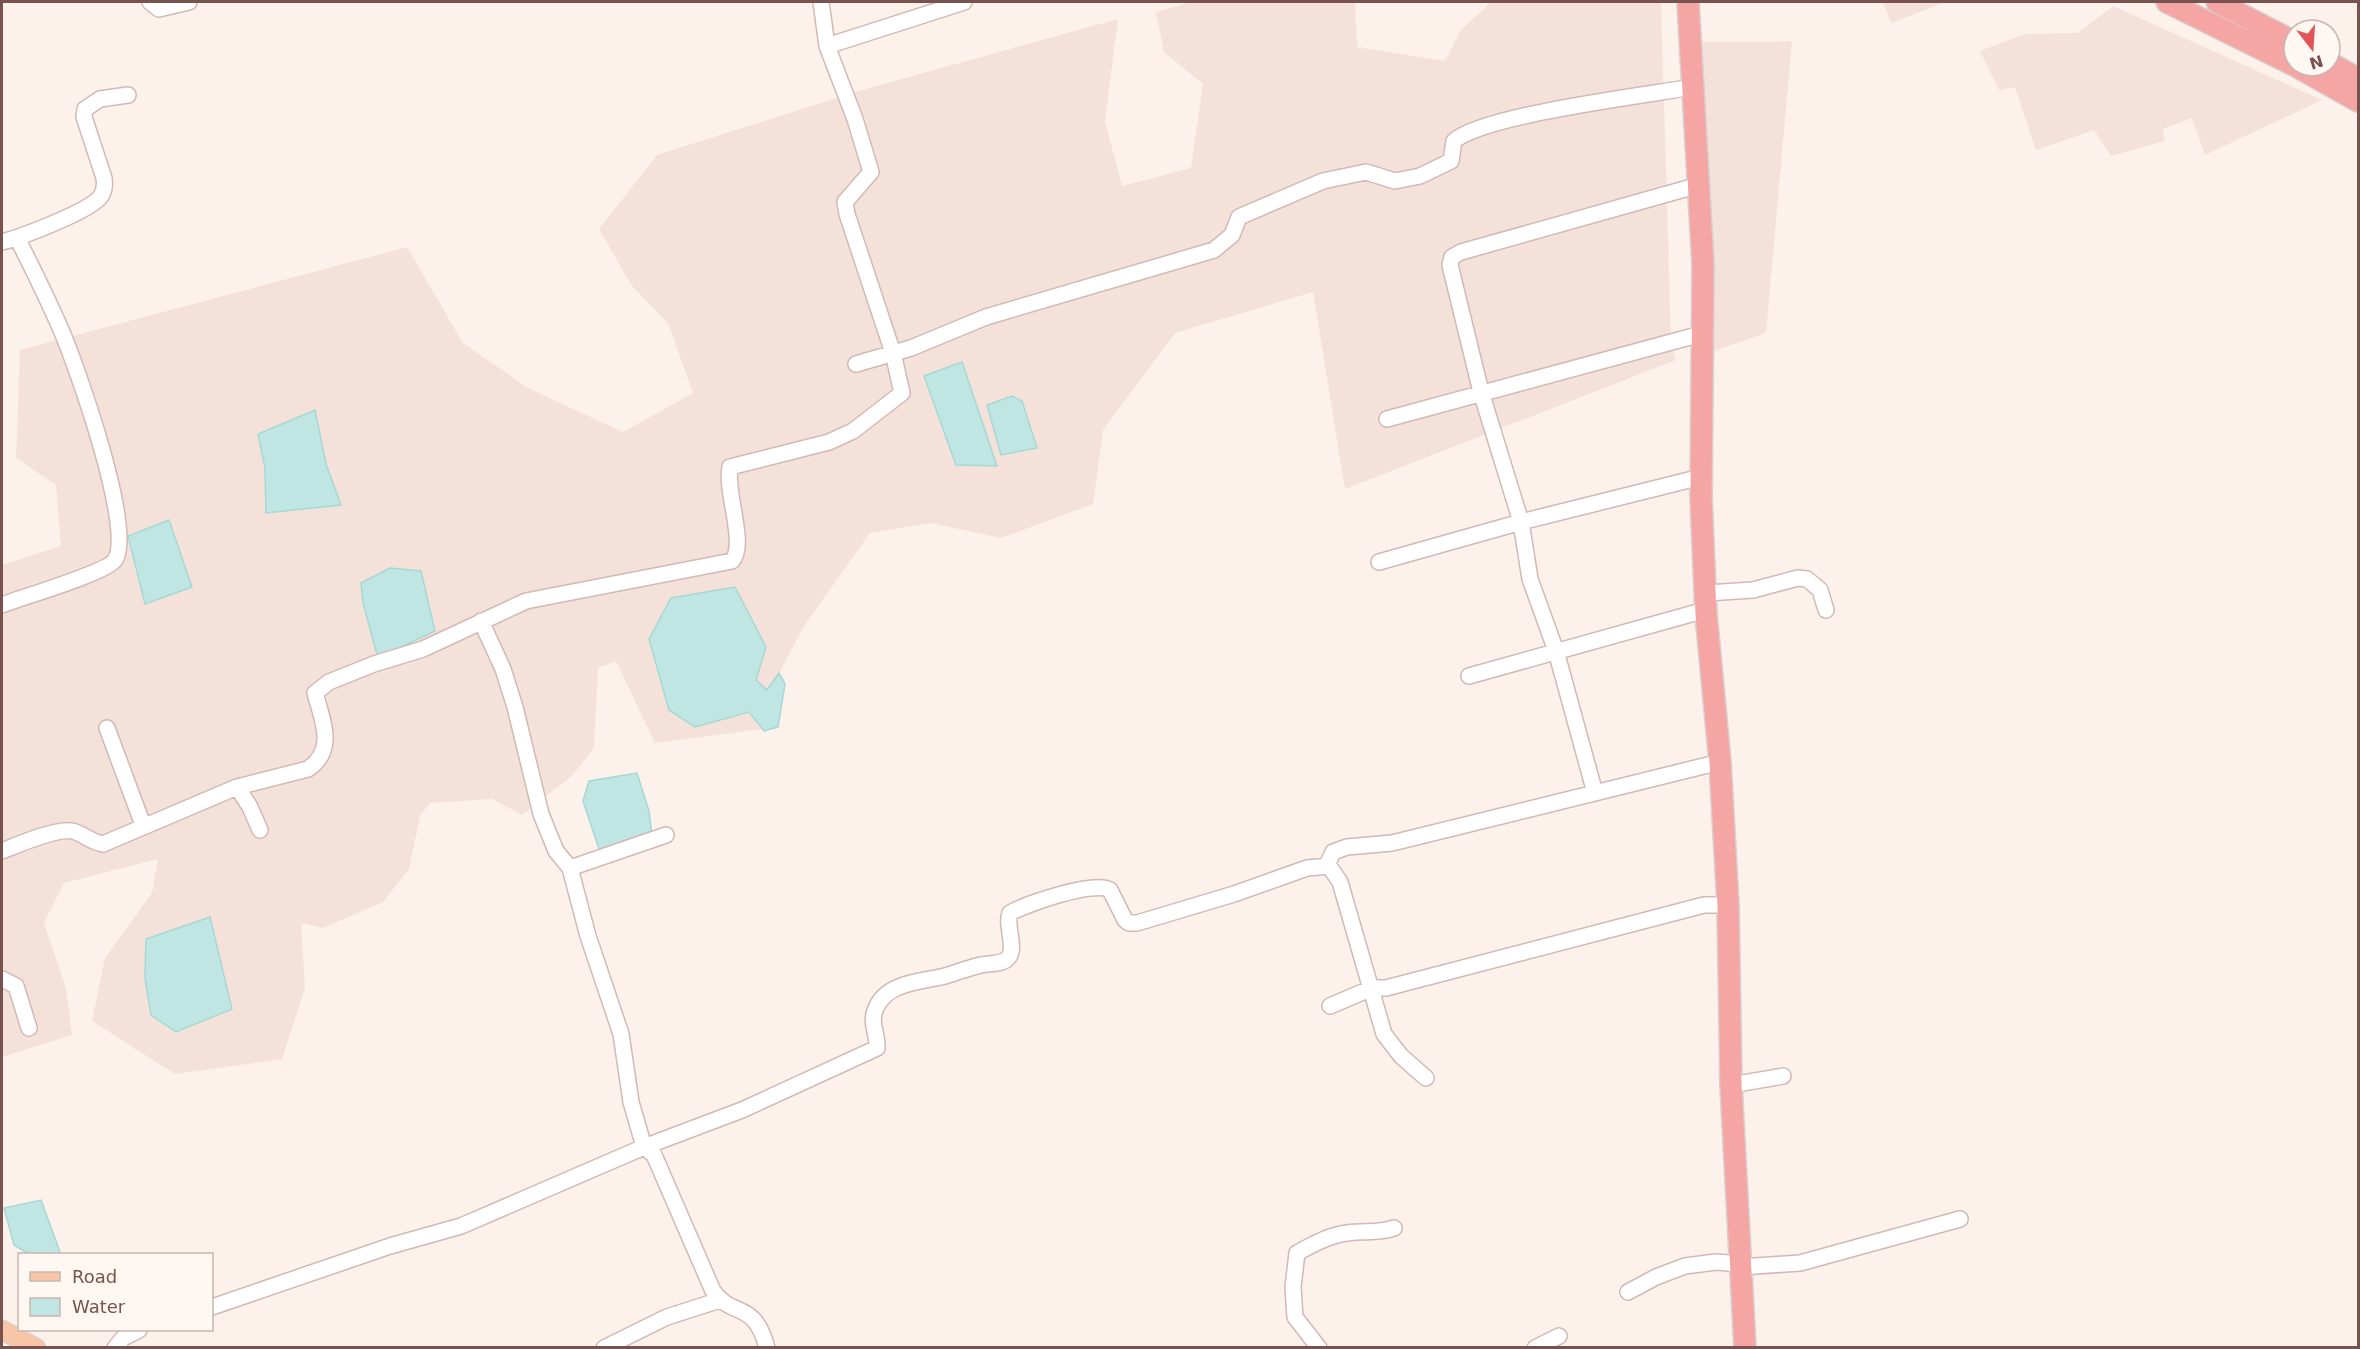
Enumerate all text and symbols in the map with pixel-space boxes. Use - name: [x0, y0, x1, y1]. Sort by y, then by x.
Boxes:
- north arrow: [2282, 18, 2342, 78]
- text: N: [2307, 51, 2325, 73]
- legend: [18, 1253, 213, 1331]
- text: Road: [72, 1266, 117, 1287]
- text: Water: [72, 1296, 126, 1317]

